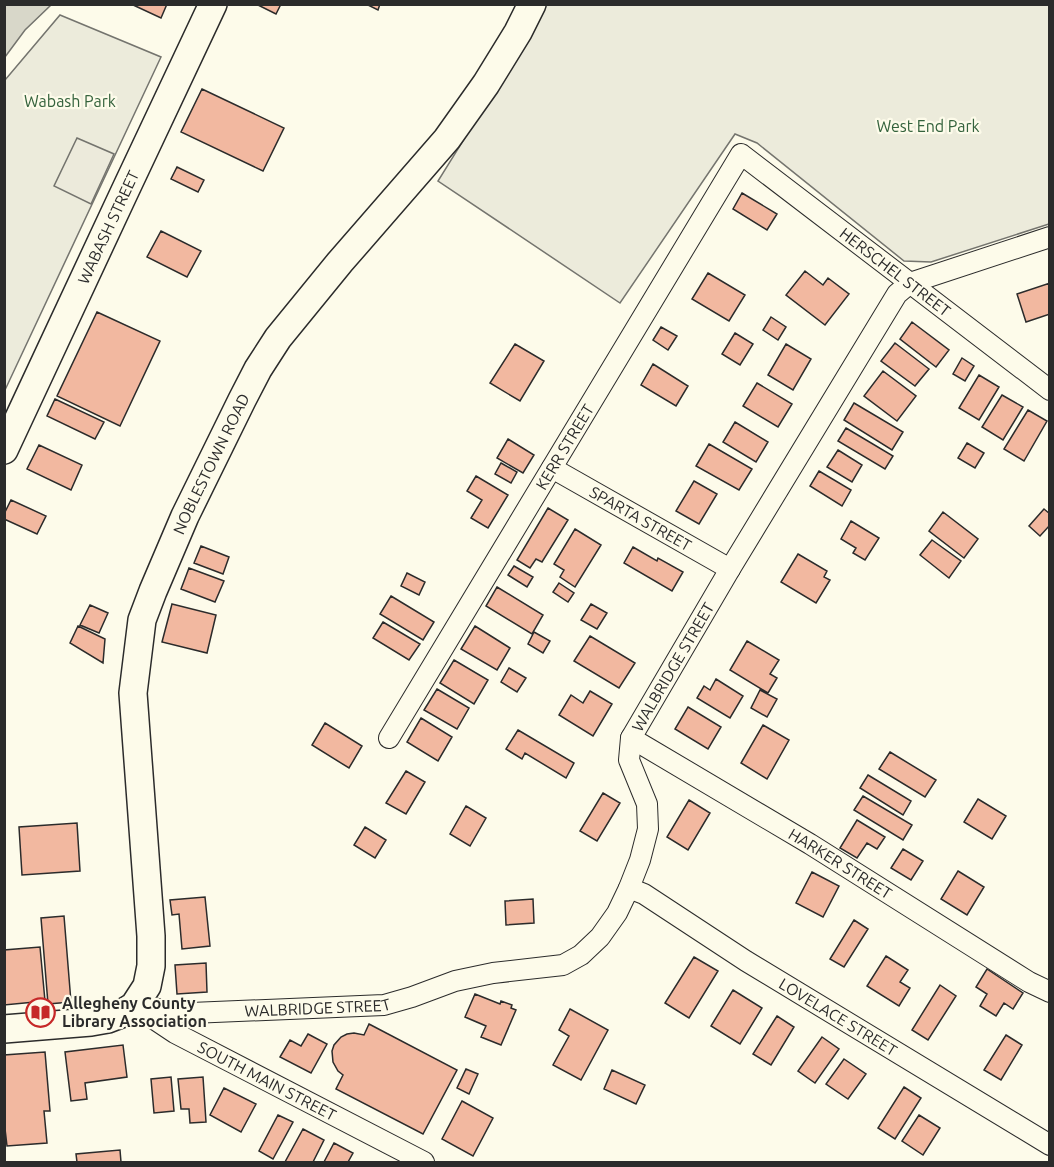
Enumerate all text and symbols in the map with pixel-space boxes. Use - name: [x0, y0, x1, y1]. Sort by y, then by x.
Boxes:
- park label: Wabash Park: [24, 92, 116, 110]
- park label: West End Park: [876, 117, 980, 135]
- street label: WABASH STREET: [74, 167, 142, 287]
- street label: HERSCHEL STREET: [836, 224, 954, 320]
- street label: NOBLESTOWN ROAD: [169, 390, 253, 537]
- street label: KERR STREET: [532, 401, 597, 493]
- street label: SPARTA STREET: [587, 482, 695, 554]
- street label: WALBRIDGE STREET: [628, 599, 717, 734]
- street label: HARKER STREET: [786, 825, 895, 902]
- street label: LOVELACE STREET: [776, 974, 900, 1059]
- place label: Allegheny County Library Association: [62, 994, 207, 1030]
- street label: WALBRIDGE STREET: [244, 995, 393, 1020]
- library icon: Allegheny County Library Association: [25, 996, 57, 1028]
- street label: SOUTH MAIN STREET: [195, 1038, 339, 1124]

